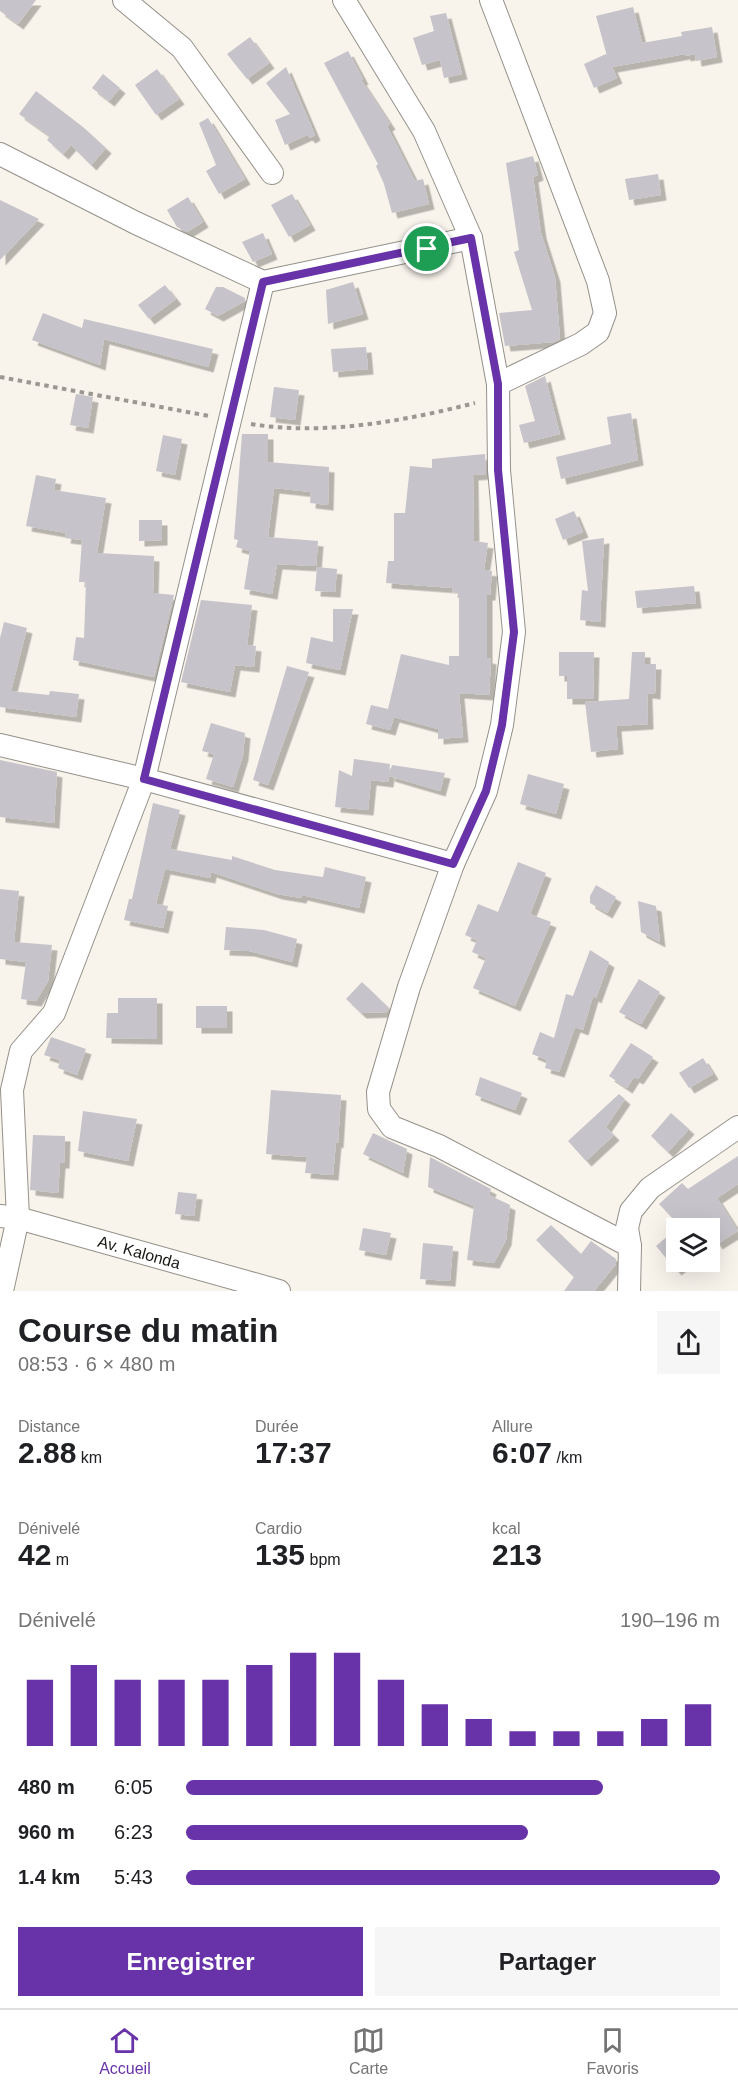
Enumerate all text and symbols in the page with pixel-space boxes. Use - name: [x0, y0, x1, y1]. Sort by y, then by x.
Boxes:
- pin: [401, 223, 452, 274]
- icon: arrive: [410, 232, 443, 265]
- map controls: [666, 1218, 720, 1272]
- button: layers: [666, 1218, 720, 1272]
- street label: Av. Kalonda: [96, 1233, 182, 1272]
- button: share: [657, 1311, 720, 1374]
- text: Course du matin: [18, 1312, 278, 1349]
- text: 08:53 · 6 × 480 m: [18, 1353, 175, 1375]
- text: Distance: [18, 1418, 80, 1435]
- text: Durée: [255, 1418, 299, 1435]
- text: Allure: [492, 1418, 533, 1435]
- text: 2.88: [18, 1436, 76, 1469]
- text: 17:37: [255, 1436, 332, 1469]
- text: 6:07: [492, 1436, 552, 1469]
- text: km: [76, 1449, 102, 1466]
- text: /km: [552, 1449, 582, 1466]
- text: Dénivelé: [18, 1520, 80, 1537]
- text: Cardio: [255, 1520, 302, 1537]
- text: kcal: [492, 1520, 520, 1537]
- text: 42: [18, 1538, 51, 1571]
- text: 135: [255, 1538, 305, 1571]
- text: 213: [492, 1538, 542, 1571]
- text: m: [51, 1551, 69, 1568]
- text: bpm: [305, 1551, 341, 1568]
- text: Dénivelé: [18, 1609, 96, 1631]
- text: 190–196 m: [620, 1609, 720, 1631]
- text: 480 m: [18, 1776, 75, 1798]
- text: 6:05: [114, 1776, 153, 1798]
- text: 960 m: [18, 1821, 75, 1843]
- text: 6:23: [114, 1821, 153, 1843]
- text: 1.4 km: [18, 1866, 80, 1888]
- text: 5:43: [114, 1866, 153, 1888]
- button: Enregistrer: [18, 1927, 363, 1996]
- button: Partager: [375, 1927, 720, 1996]
- tab: Accueil: [99, 2024, 151, 2078]
- tab: Carte: [349, 2024, 388, 2078]
- tab: Favoris: [586, 2024, 639, 2078]

